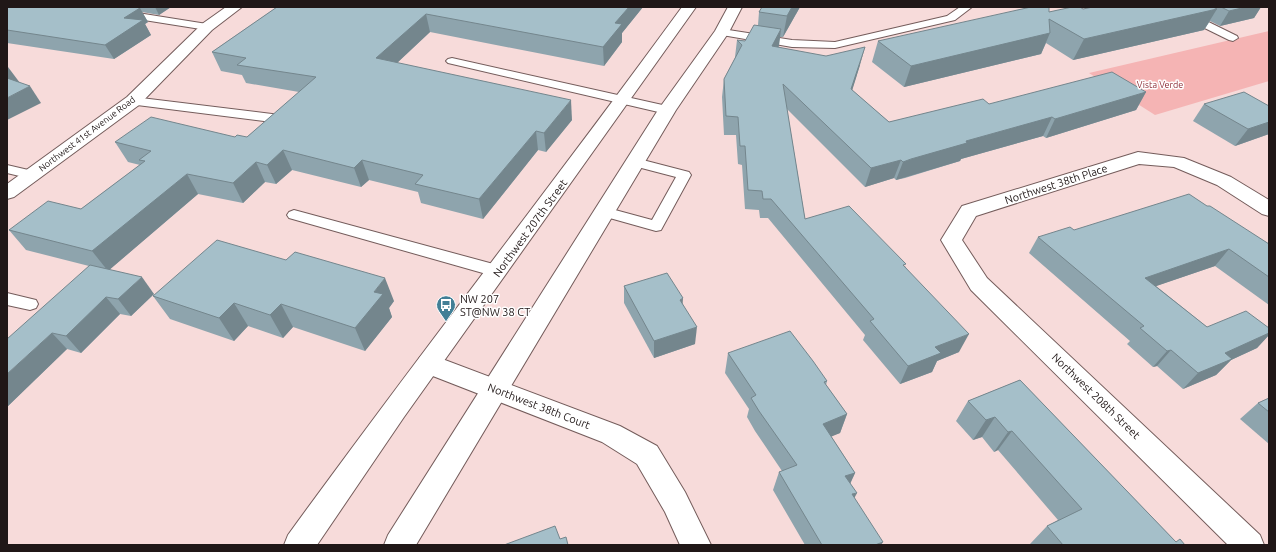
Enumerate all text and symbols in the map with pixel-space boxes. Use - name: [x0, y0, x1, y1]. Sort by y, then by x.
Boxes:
- park label: Vista Verde: [1137, 80, 1183, 90]
- street label: Northwest 41st Avenue Road: [37, 94, 137, 174]
- street label: Northwest 38th Place: [1003, 162, 1109, 206]
- street label: Northwest 207th Street: [491, 176, 570, 279]
- place label: NW 207 ST@NW 38 CT: [460, 293, 530, 318]
- bus stop icon: NW 207 ST@NW 38 CT: [435, 294, 457, 322]
- street label: Northwest 208th Street: [1049, 351, 1143, 442]
- street label: Northwest 38th Court: [486, 381, 593, 431]

